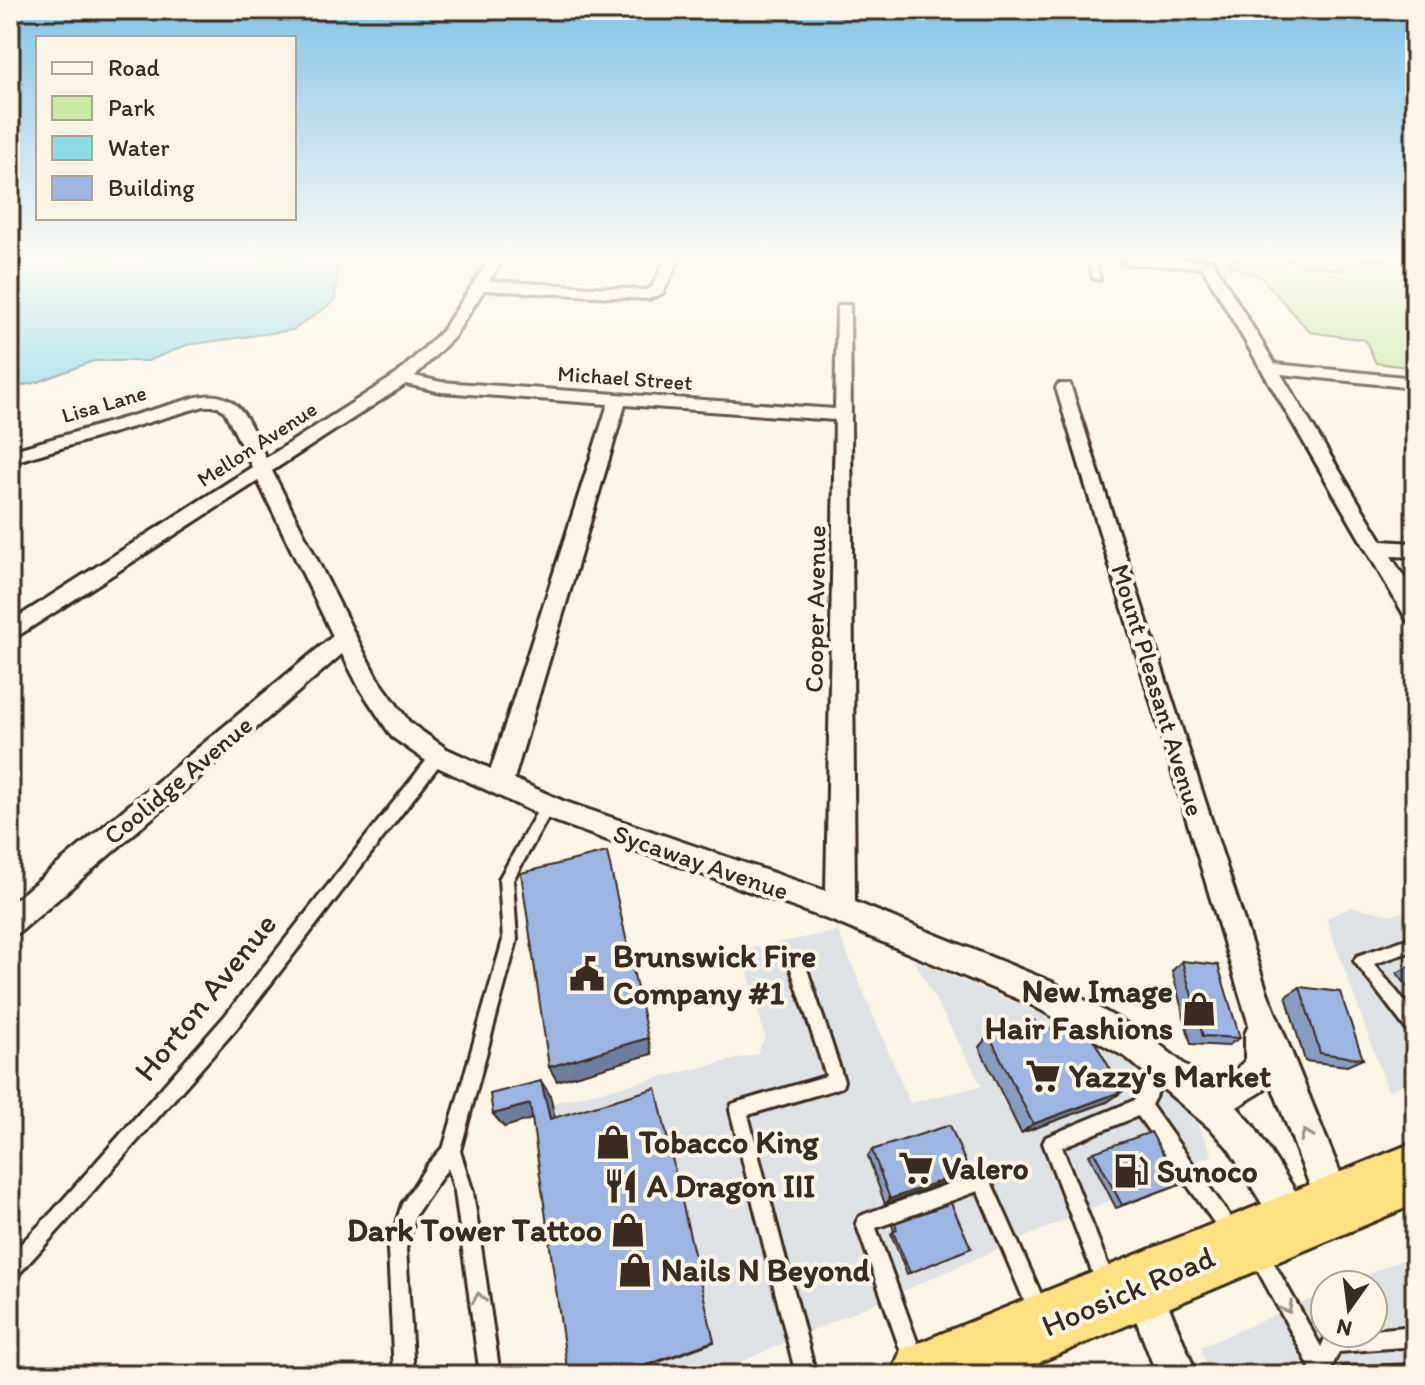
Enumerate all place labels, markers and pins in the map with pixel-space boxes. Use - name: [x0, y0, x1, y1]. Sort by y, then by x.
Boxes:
- place label: Brunswick Fire Company #1: [613, 937, 816, 1012]
- public building icon: Brunswick Fire Company #1: [568, 955, 606, 993]
- place label: New Image Hair Fashions: [985, 972, 1173, 1047]
- shop icon: New Image Hair Fashions: [1180, 990, 1218, 1028]
- supermarket icon: Yazzy's Market: [1024, 1057, 1062, 1095]
- place label: Yazzy's Market: [1068, 1057, 1271, 1095]
- shop icon: Tobacco King: [594, 1123, 632, 1161]
- place label: Tobacco King: [638, 1123, 819, 1161]
- supermarket icon: Valero: [897, 1149, 935, 1187]
- place label: Valero: [942, 1149, 1029, 1187]
- fuel station icon: Sunoco: [1112, 1152, 1150, 1190]
- place label: Sunoco: [1157, 1152, 1258, 1190]
- restaurant icon: A Dragon III: [602, 1167, 640, 1205]
- place label: A Dragon III: [646, 1167, 815, 1205]
- place label: Dark Tower Tattoo: [347, 1211, 602, 1249]
- shop icon: Dark Tower Tattoo: [609, 1211, 647, 1249]
- shop icon: Nails N Beyond: [616, 1251, 654, 1289]
- place label: Nails N Beyond: [661, 1251, 870, 1289]

